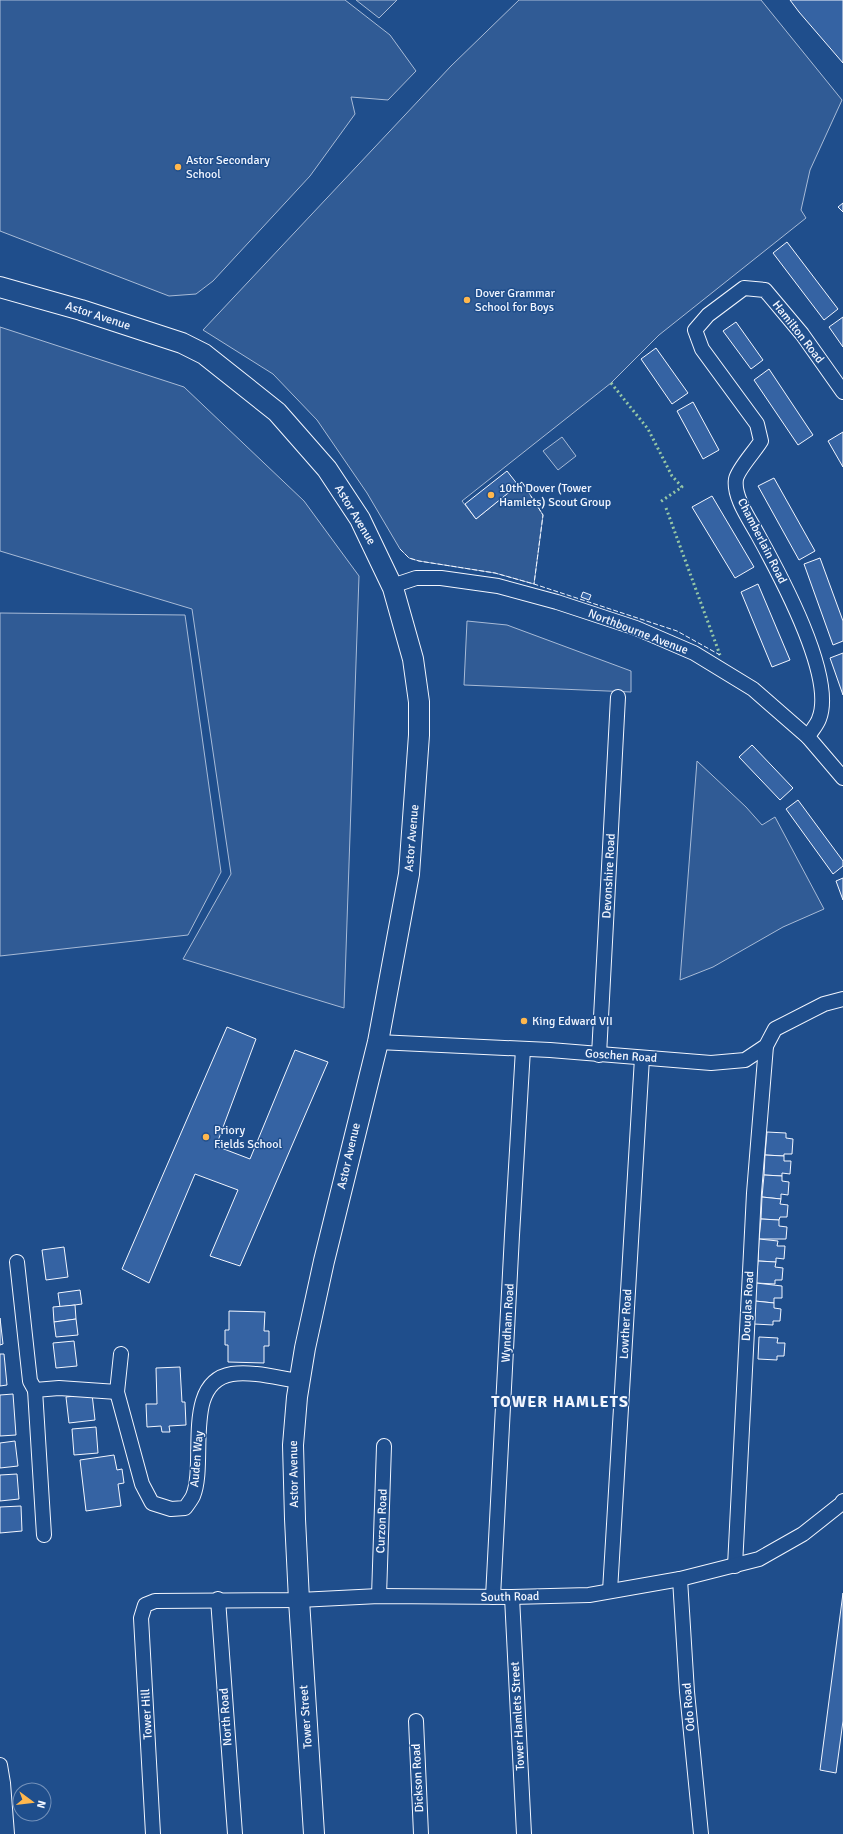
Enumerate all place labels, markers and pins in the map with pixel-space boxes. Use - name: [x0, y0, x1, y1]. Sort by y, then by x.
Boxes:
- place label: Astor Secondary School: [186, 153, 270, 182]
- marker: Astor Secondary School: [173, 162, 183, 172]
- place label: Dover Grammar School for Boys: [475, 286, 556, 315]
- marker: Dover Grammar School for Boys: [462, 295, 472, 305]
- place label: 10th Dover (Tower Hamlets) Scout Group: [499, 481, 611, 510]
- marker: 10th Dover (Tower Hamlets) Scout Group: [486, 490, 496, 500]
- place label: King Edward VII: [532, 1014, 613, 1029]
- marker: King Edward VII: [519, 1016, 529, 1026]
- place label: Priory Fields School: [214, 1123, 283, 1152]
- marker: Priory Fields School: [201, 1132, 211, 1142]

